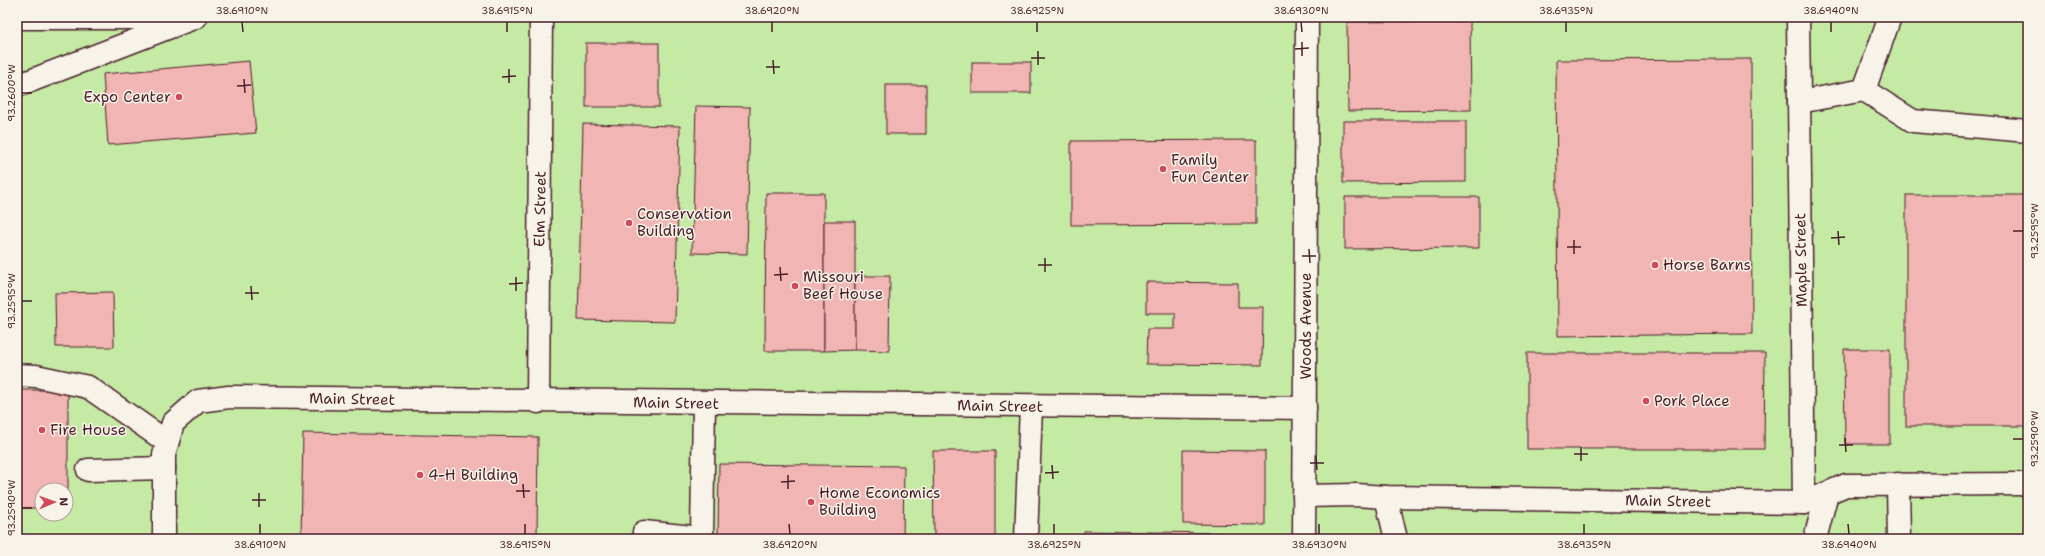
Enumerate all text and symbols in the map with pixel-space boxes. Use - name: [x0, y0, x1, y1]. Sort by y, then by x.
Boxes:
- text: 38.6910°N: [216, 4, 268, 17]
- text: 38.6915°N: [481, 4, 533, 17]
- text: 38.6920°N: [745, 4, 799, 17]
- text: 38.6925°N: [1010, 4, 1064, 17]
- text: 38.6930°N: [1273, 4, 1329, 17]
- text: 38.6935°N: [1539, 4, 1593, 17]
- text: 38.6940°N: [1803, 4, 1859, 17]
- text: 93.2600°W: [5, 64, 18, 122]
- place label: Expo Center: [83, 87, 171, 107]
- marker: Expo Center: [174, 92, 184, 102]
- place label: Family Fun Center: [1171, 150, 1249, 187]
- marker: Family Fun Center: [1158, 164, 1168, 174]
- street label: Elm Street: [529, 171, 551, 247]
- text: 93.2595°W: [2028, 203, 2041, 259]
- place label: Conservation Building: [637, 204, 732, 241]
- street label: Maple Street: [1790, 213, 1812, 307]
- marker: Conservation Building: [624, 218, 634, 228]
- place label: Horse Barns: [1663, 255, 1751, 275]
- marker: Horse Barns: [1650, 260, 1660, 270]
- place label: Missouri Beef House: [803, 267, 883, 304]
- text: 93.2595°W: [5, 273, 18, 329]
- street label: Woods Avenue: [1296, 273, 1316, 379]
- marker: Missouri Beef House: [790, 281, 800, 291]
- street label: Main Street: [309, 388, 395, 410]
- place label: Pork Place: [1654, 391, 1730, 411]
- street label: Main Street: [633, 392, 719, 414]
- street label: Main Street: [957, 395, 1043, 417]
- marker: Pork Place: [1641, 396, 1651, 406]
- text: 93.2590°W: [2028, 410, 2041, 467]
- place label: Fire House: [50, 420, 126, 440]
- marker: Fire House: [37, 425, 47, 435]
- place label: 4-H Building: [428, 465, 518, 485]
- marker: 4-H Building: [415, 470, 425, 480]
- text: 93.2590°W: [5, 479, 18, 536]
- north arrow: [34, 482, 74, 522]
- place label: Home Economics Building: [819, 483, 940, 520]
- street label: Main Street: [1625, 490, 1711, 512]
- text: N: [56, 497, 71, 507]
- marker: Home Economics Building: [806, 497, 816, 507]
- text: 38.6910°N: [234, 538, 286, 551]
- text: 38.6915°N: [499, 538, 551, 551]
- text: 38.6920°N: [763, 538, 817, 551]
- text: 38.6925°N: [1027, 538, 1081, 551]
- text: 38.6930°N: [1291, 538, 1347, 551]
- text: 38.6935°N: [1557, 538, 1611, 551]
- text: 38.6940°N: [1821, 538, 1877, 551]

